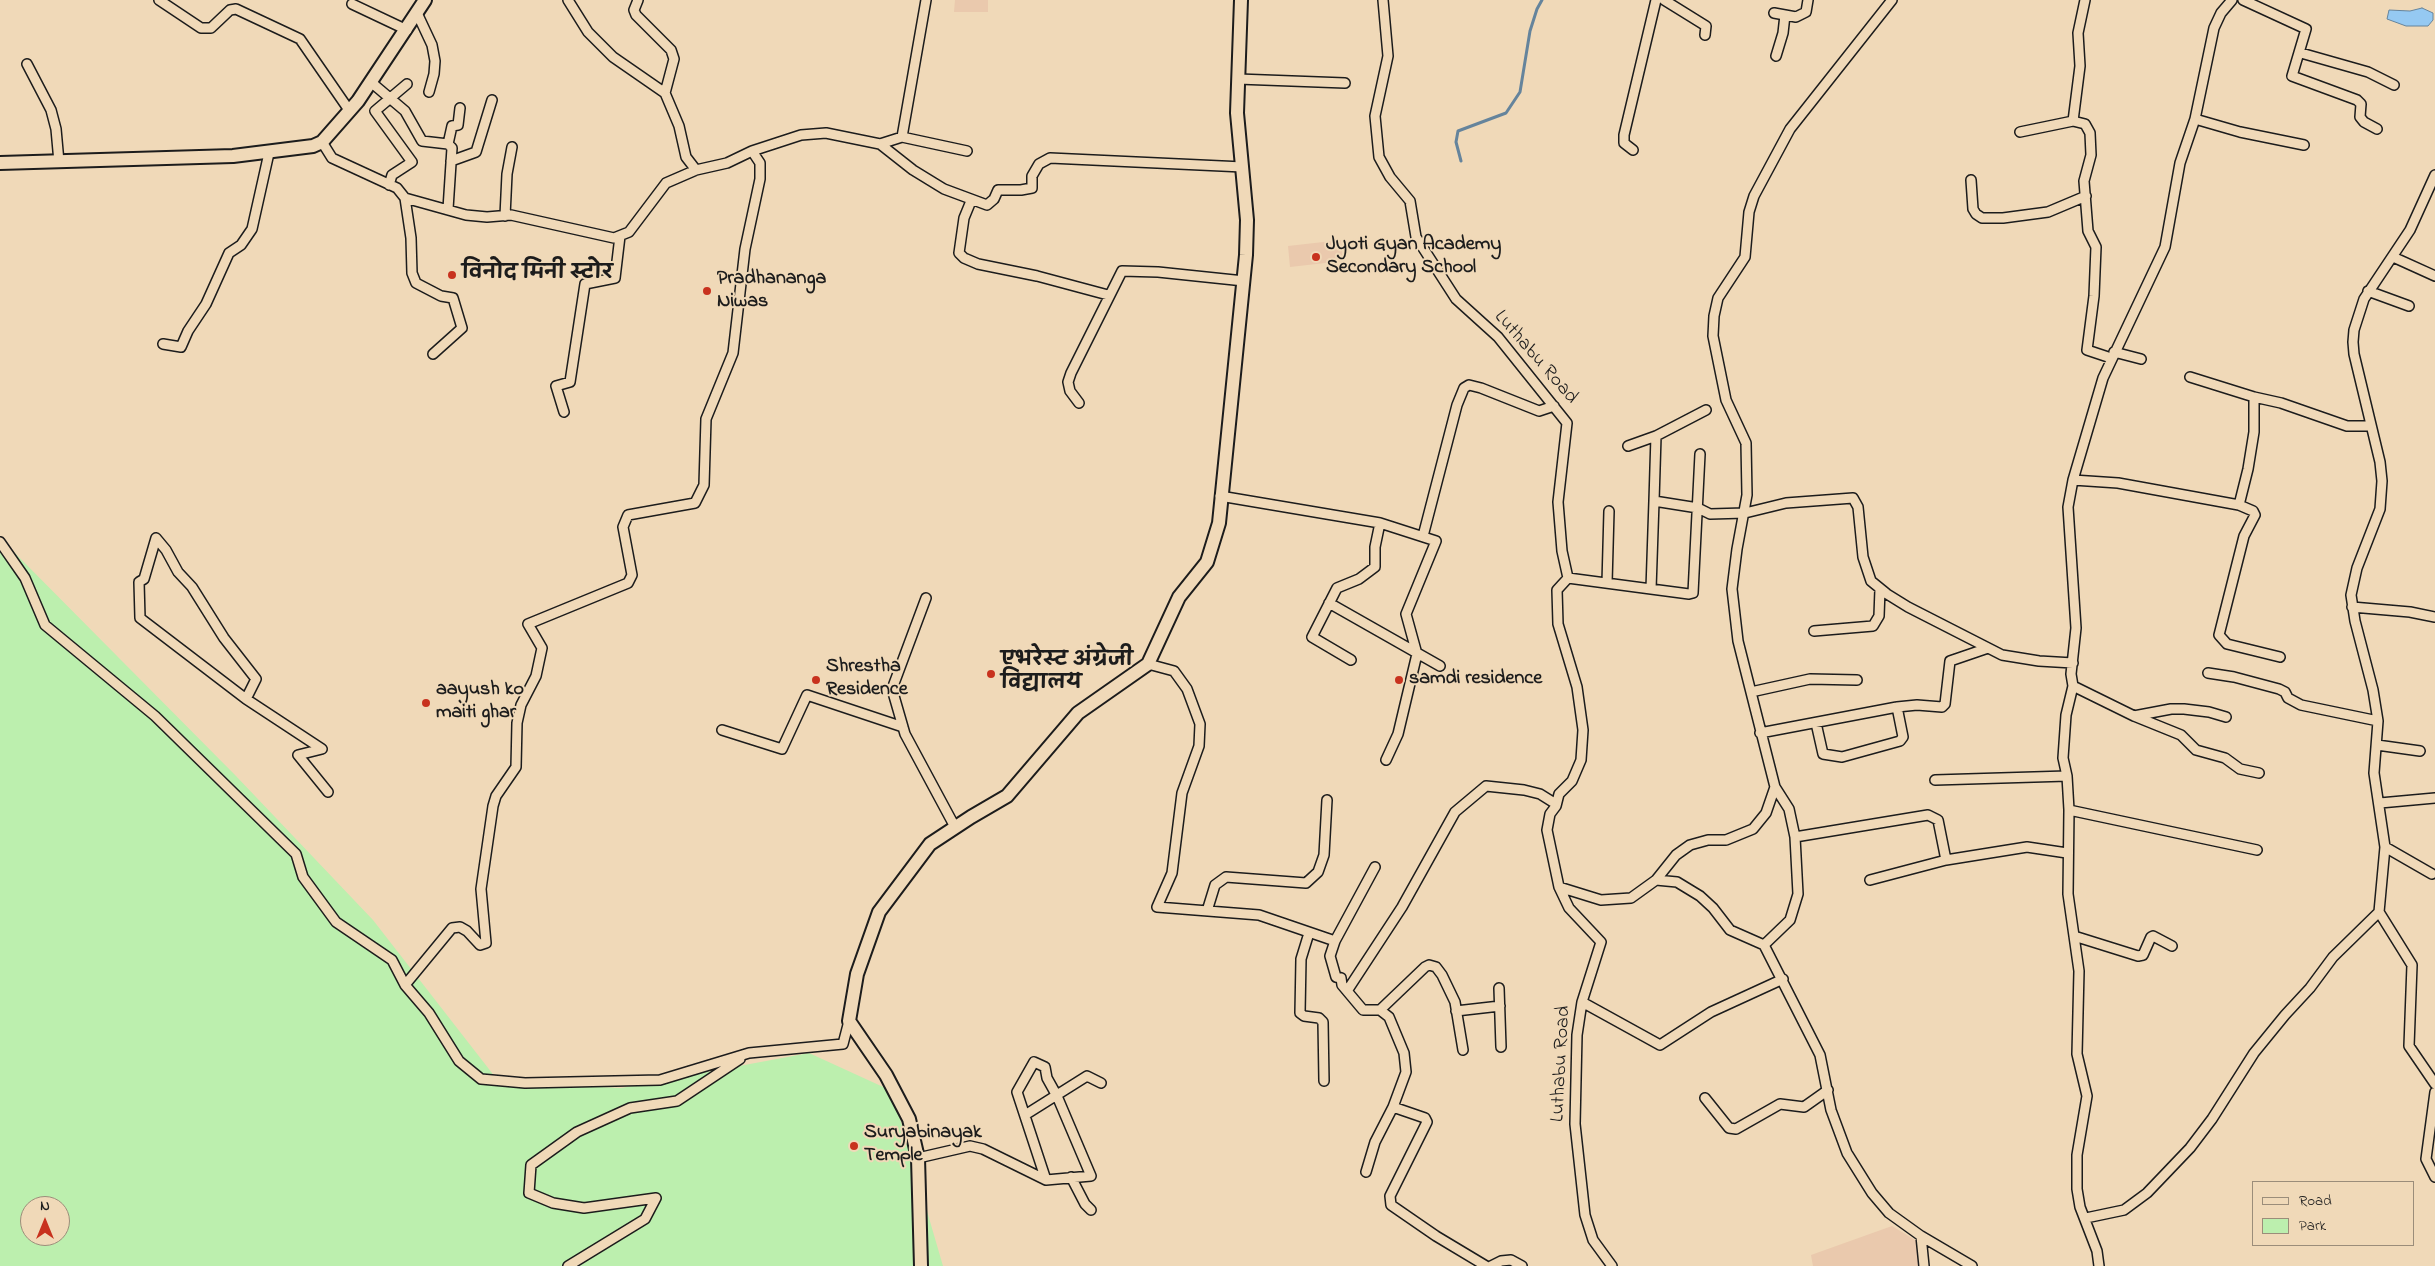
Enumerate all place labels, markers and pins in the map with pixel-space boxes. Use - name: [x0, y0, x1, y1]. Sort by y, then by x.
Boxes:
- place label: Jyoti Gyan Academy Secondary School: [1326, 234, 1501, 281]
- marker: Jyoti Gyan Academy Secondary School: [1310, 251, 1322, 263]
- place label: विनोद मिनी स्टोर: [462, 263, 613, 287]
- place label: Pradhananga Niwas: [717, 268, 826, 315]
- marker: विनोद मिनी स्टोर: [446, 269, 458, 281]
- marker: Pradhananga Niwas: [701, 285, 713, 297]
- place label: एभरेस्ट अंग्रेजी विद्यालय: [1001, 650, 1133, 697]
- place label: Shrestha Residence: [826, 656, 908, 703]
- marker: एभरेस्ट अंग्रेजी विद्यालय: [985, 668, 997, 680]
- place label: samdi residence: [1409, 668, 1542, 692]
- marker: Shrestha Residence: [810, 674, 822, 686]
- marker: samdi residence: [1393, 674, 1405, 686]
- place label: aayush ko maiti ghar: [436, 679, 524, 726]
- marker: aayush ko maiti ghar: [420, 697, 432, 709]
- place label: Suryabinayak Temple: [864, 1122, 982, 1169]
- marker: Suryabinayak Temple: [848, 1140, 860, 1152]

